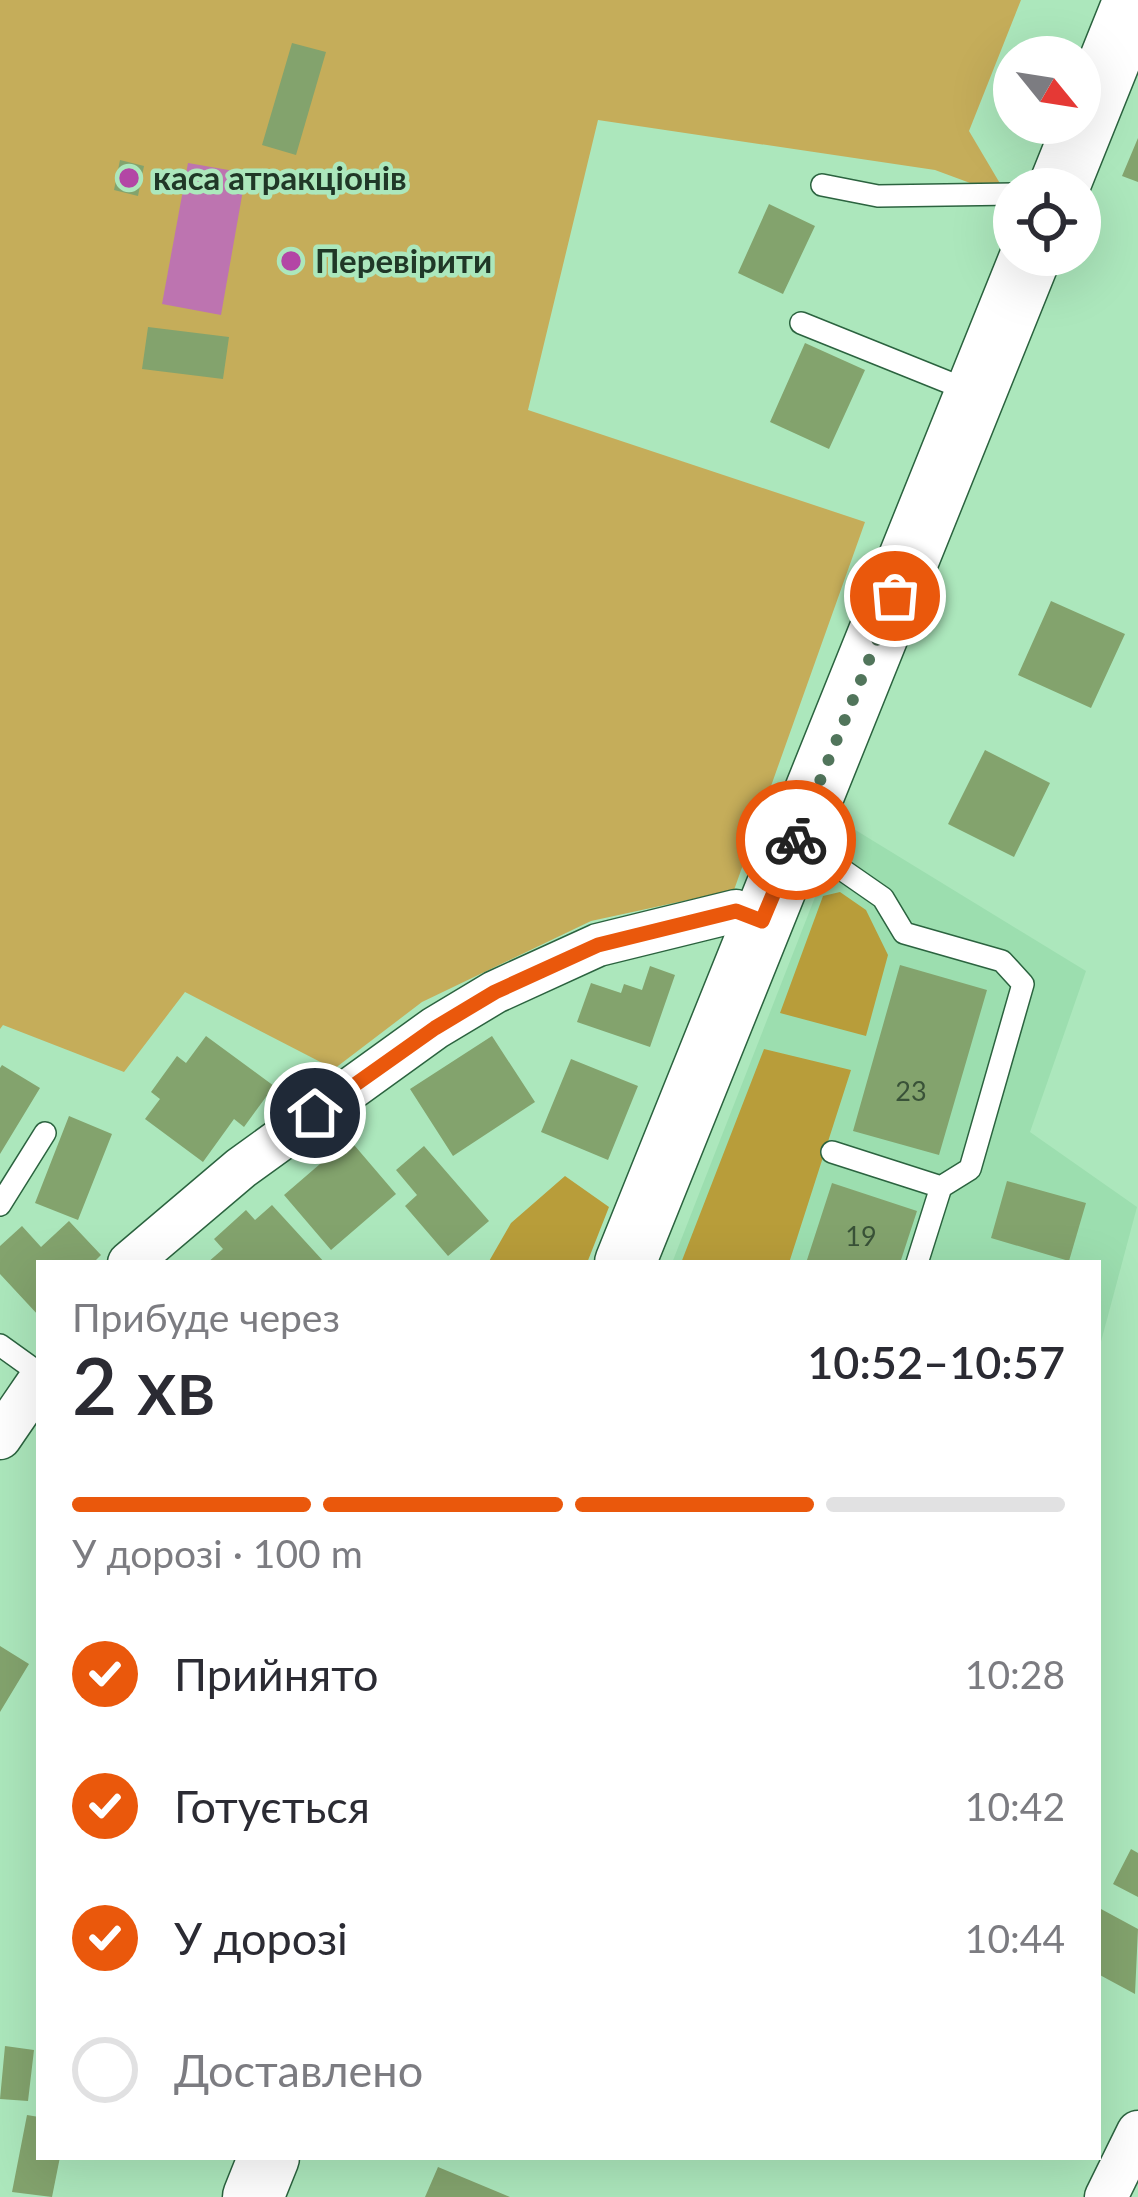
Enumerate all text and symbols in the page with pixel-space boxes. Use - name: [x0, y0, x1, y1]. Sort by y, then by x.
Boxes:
- north arrow: [993, 36, 1101, 144]
- map controls: [993, 36, 1101, 276]
- place label: каса атракціонів: [153, 157, 407, 197]
- marker: каса атракціонів: [116, 165, 142, 191]
- button: locate: [993, 168, 1101, 276]
- place label: Перевірити: [315, 240, 492, 280]
- marker: Перевірити: [278, 248, 304, 274]
- pin: [844, 545, 946, 647]
- icon: bag: [862, 563, 928, 629]
- courier: [736, 780, 856, 900]
- icon: bike: [763, 807, 829, 873]
- pin: [264, 1062, 366, 1164]
- house number: 23: [895, 1074, 927, 1107]
- icon: home: [282, 1080, 348, 1146]
- house number: 19: [845, 1219, 877, 1252]
- text: Прибуде через: [72, 1294, 340, 1340]
- text: 10:52–10:57: [807, 1335, 1065, 1389]
- text: 2 хв: [72, 1338, 215, 1432]
- text: У дорозі · 100 m: [72, 1530, 363, 1576]
- icon: check: [72, 1641, 138, 1707]
- text: Прийнято: [174, 1647, 379, 1701]
- text: 10:28: [965, 1651, 1065, 1697]
- icon: check: [72, 1773, 138, 1839]
- text: Готується: [174, 1779, 370, 1833]
- text: 10:42: [965, 1783, 1065, 1829]
- icon: check: [72, 1905, 138, 1971]
- text: У дорозі: [174, 1911, 348, 1965]
- text: 10:44: [965, 1915, 1065, 1961]
- text: Доставлено: [174, 2043, 423, 2097]

